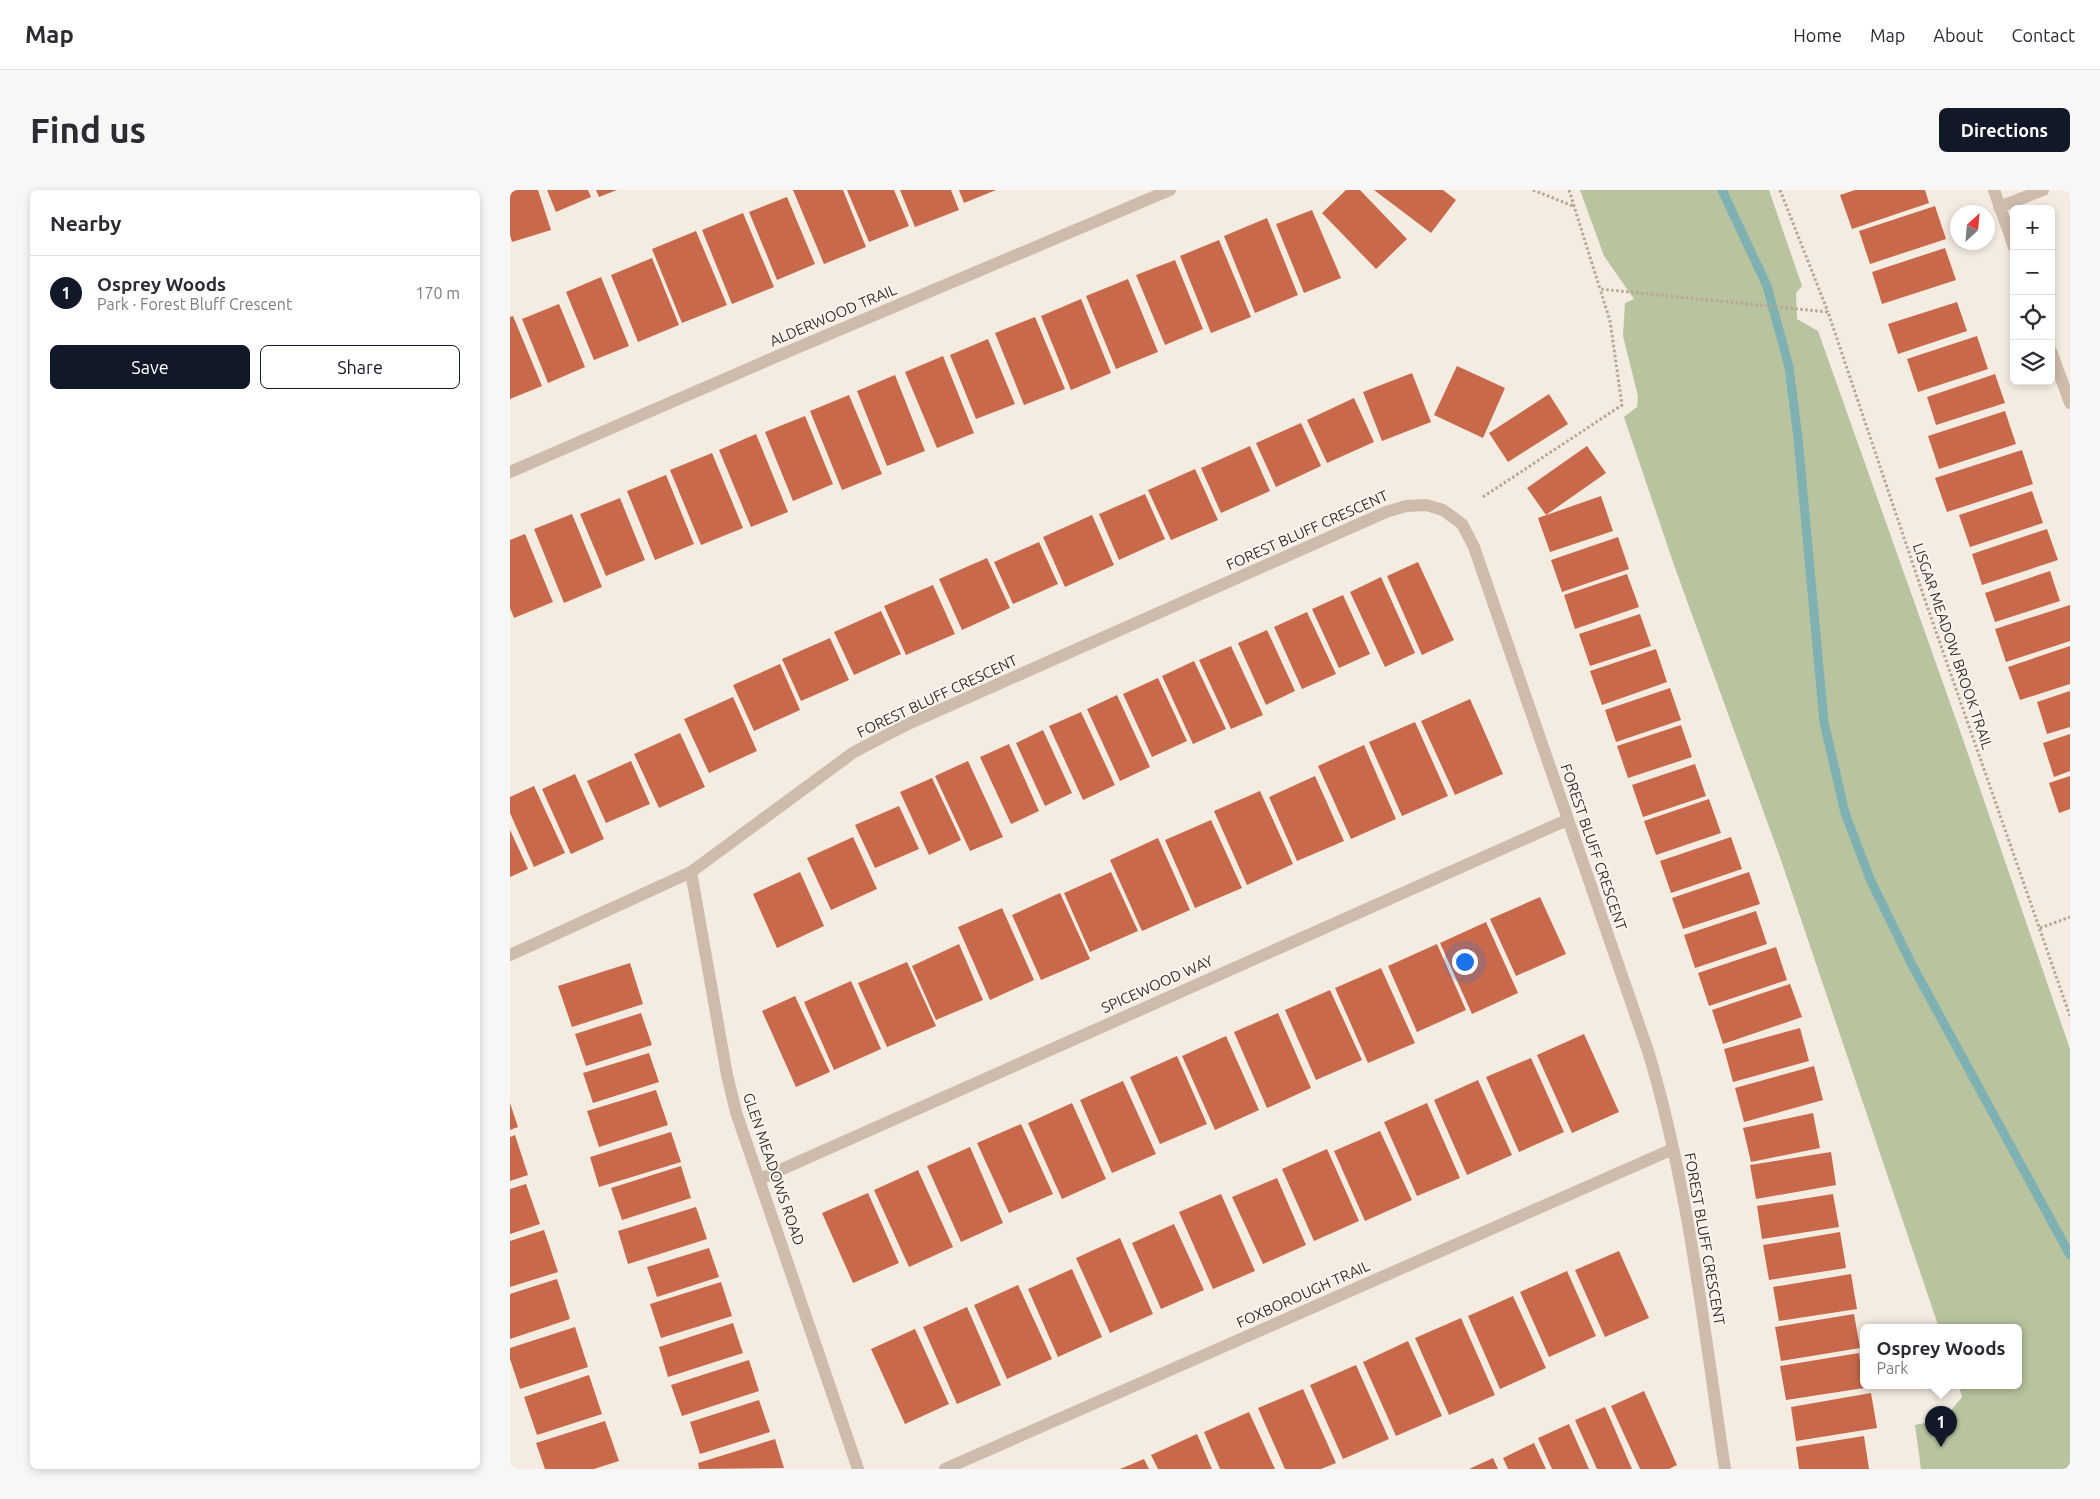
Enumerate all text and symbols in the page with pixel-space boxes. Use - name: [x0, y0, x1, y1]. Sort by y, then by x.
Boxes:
- text: Map: [25, 21, 74, 48]
- text: Home: [1793, 25, 1842, 45]
- text: Map: [1870, 25, 1905, 45]
- text: About: [1933, 25, 1983, 45]
- text: Contact: [2011, 25, 2075, 45]
- button: Directions: [1939, 108, 2070, 152]
- text: Find us: [30, 110, 146, 150]
- north arrow: [1950, 205, 1995, 250]
- map controls: [2010, 205, 2055, 385]
- button: +: [2010, 205, 2055, 250]
- text: Nearby: [50, 211, 121, 235]
- button: −: [2010, 250, 2055, 295]
- text: Osprey Woods: [97, 273, 226, 295]
- street label: ALDERWOOD TRAIL: [767, 280, 899, 349]
- text: 1: [61, 284, 71, 302]
- text: 170 m: [415, 284, 460, 302]
- text: Park · Forest Bluff Crescent: [97, 295, 292, 313]
- button: locate: [2010, 295, 2055, 340]
- button: layers: [2010, 340, 2055, 385]
- button: Save: [50, 345, 250, 389]
- button: Share: [260, 345, 460, 389]
- street label: FOREST BLUFF CRESCENT: [1224, 486, 1391, 573]
- street label: LISGAR MEADOW BROOK TRAIL: [1910, 541, 1996, 752]
- street label: FOREST BLUFF CRESCENT: [854, 651, 1020, 741]
- street label: FOREST BLUFF CRESCENT: [1557, 762, 1631, 933]
- your location: [1452, 949, 1478, 975]
- street label: SPICEWOOD WAY: [1099, 952, 1216, 1016]
- street label: GLEN MEADOWS ROAD: [740, 1091, 808, 1247]
- street label: FOREST BLUFF CRESCENT: [1681, 1151, 1729, 1327]
- street label: FOXBOROUGH TRAIL: [1234, 1257, 1373, 1331]
- popup: [1860, 1324, 2022, 1389]
- text: Osprey Woods: [1876, 1337, 2006, 1359]
- text: Park: [1876, 1359, 1908, 1377]
- pin: 1: [1925, 1406, 1957, 1447]

